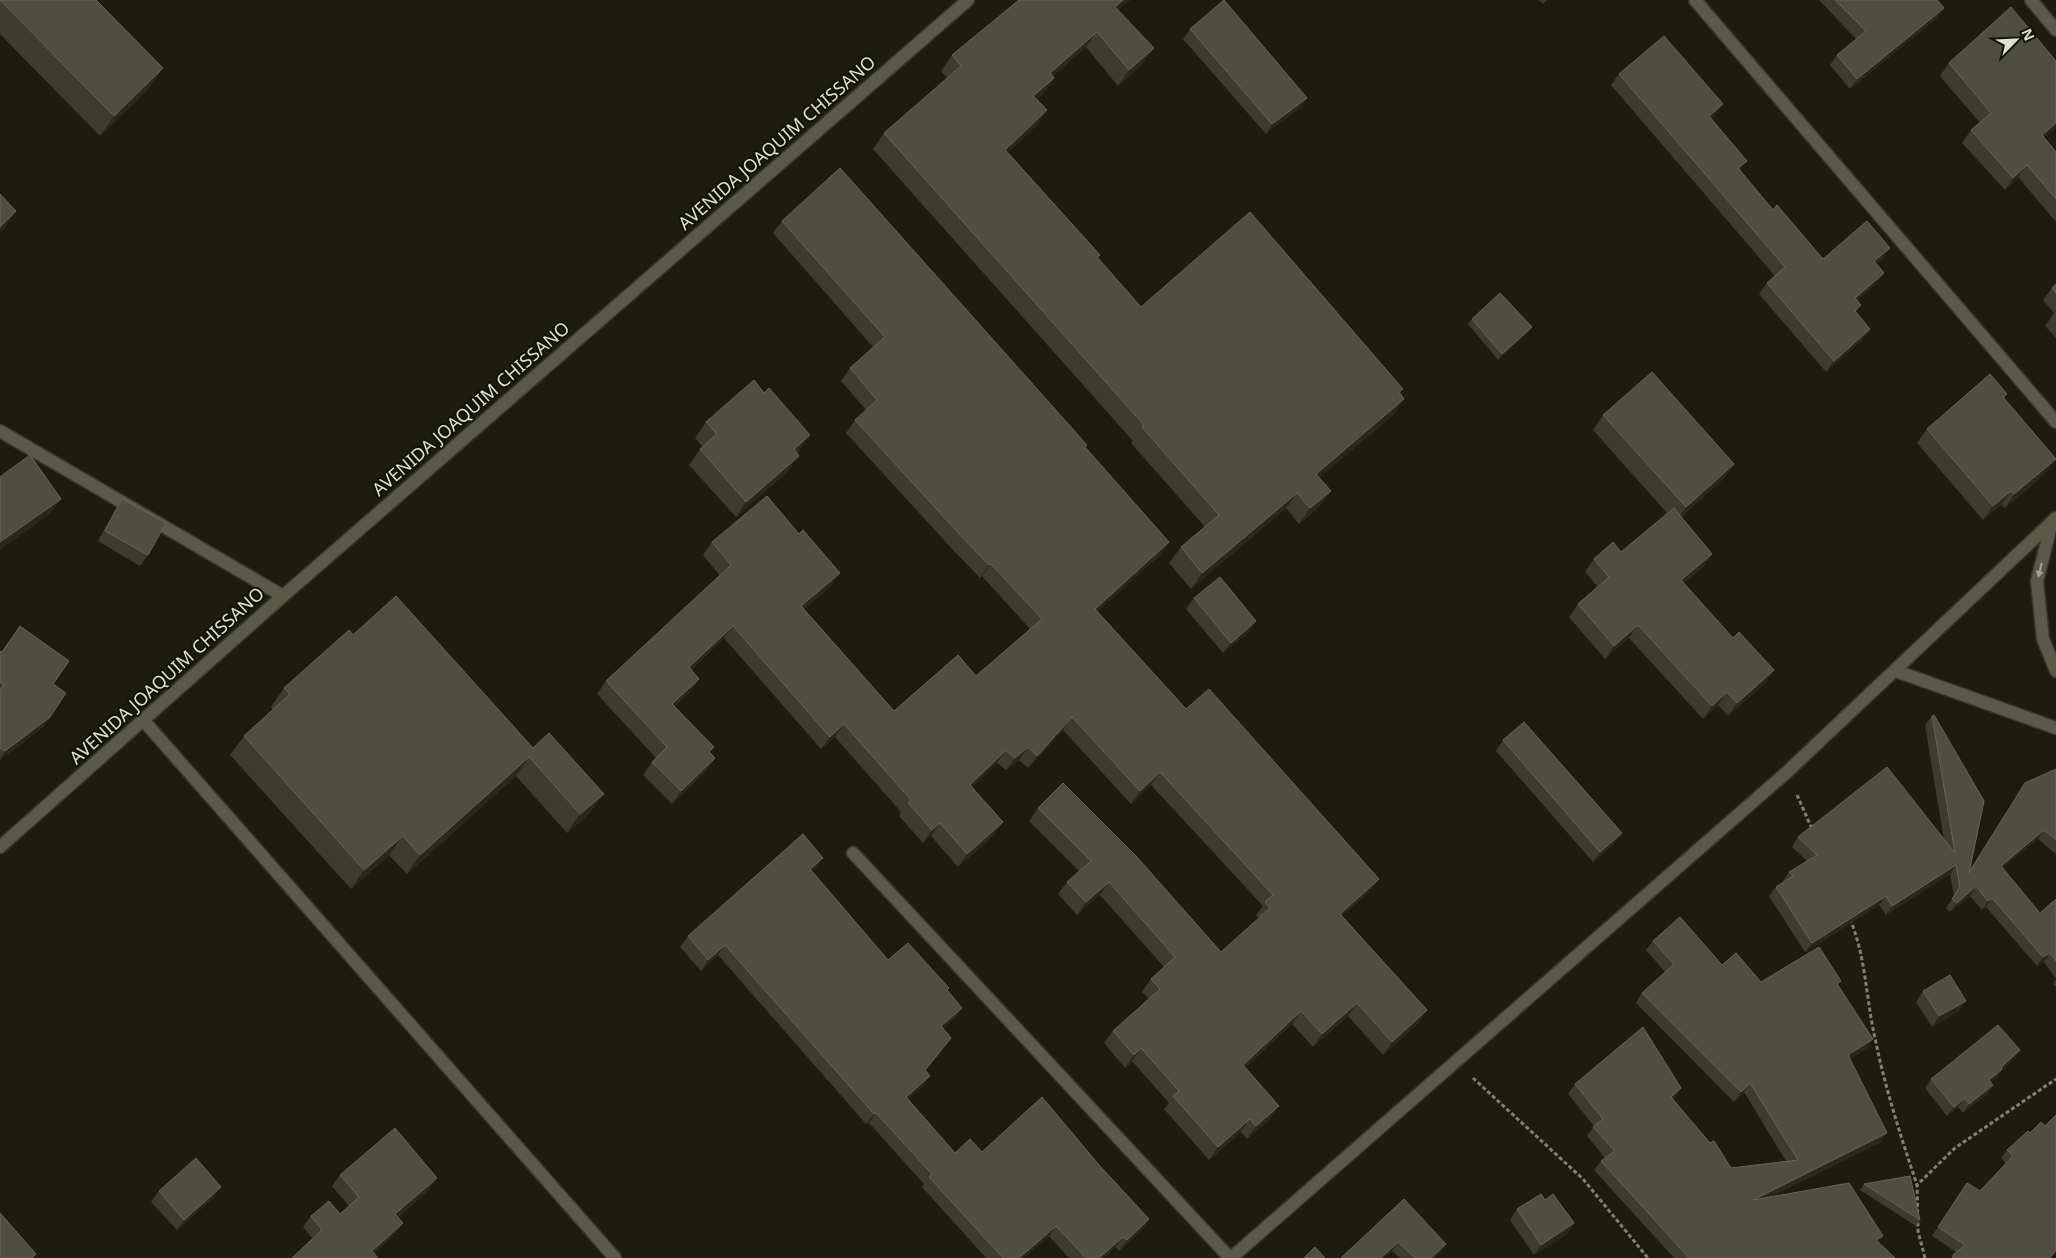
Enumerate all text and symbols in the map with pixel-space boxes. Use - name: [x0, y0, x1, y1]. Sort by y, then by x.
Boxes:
- north arrow: [1991, 15, 2041, 65]
- text: N: [2017, 25, 2039, 44]
- street label: AVENIDA JOAQUIM CHISSANO: [673, 50, 880, 235]
- street label: AVENIDA JOAQUIM CHISSANO: [367, 316, 574, 501]
- one-way arrow: [2036, 562, 2044, 577]
- street label: AVENIDA JOAQUIM CHISSANO: [64, 581, 269, 769]

